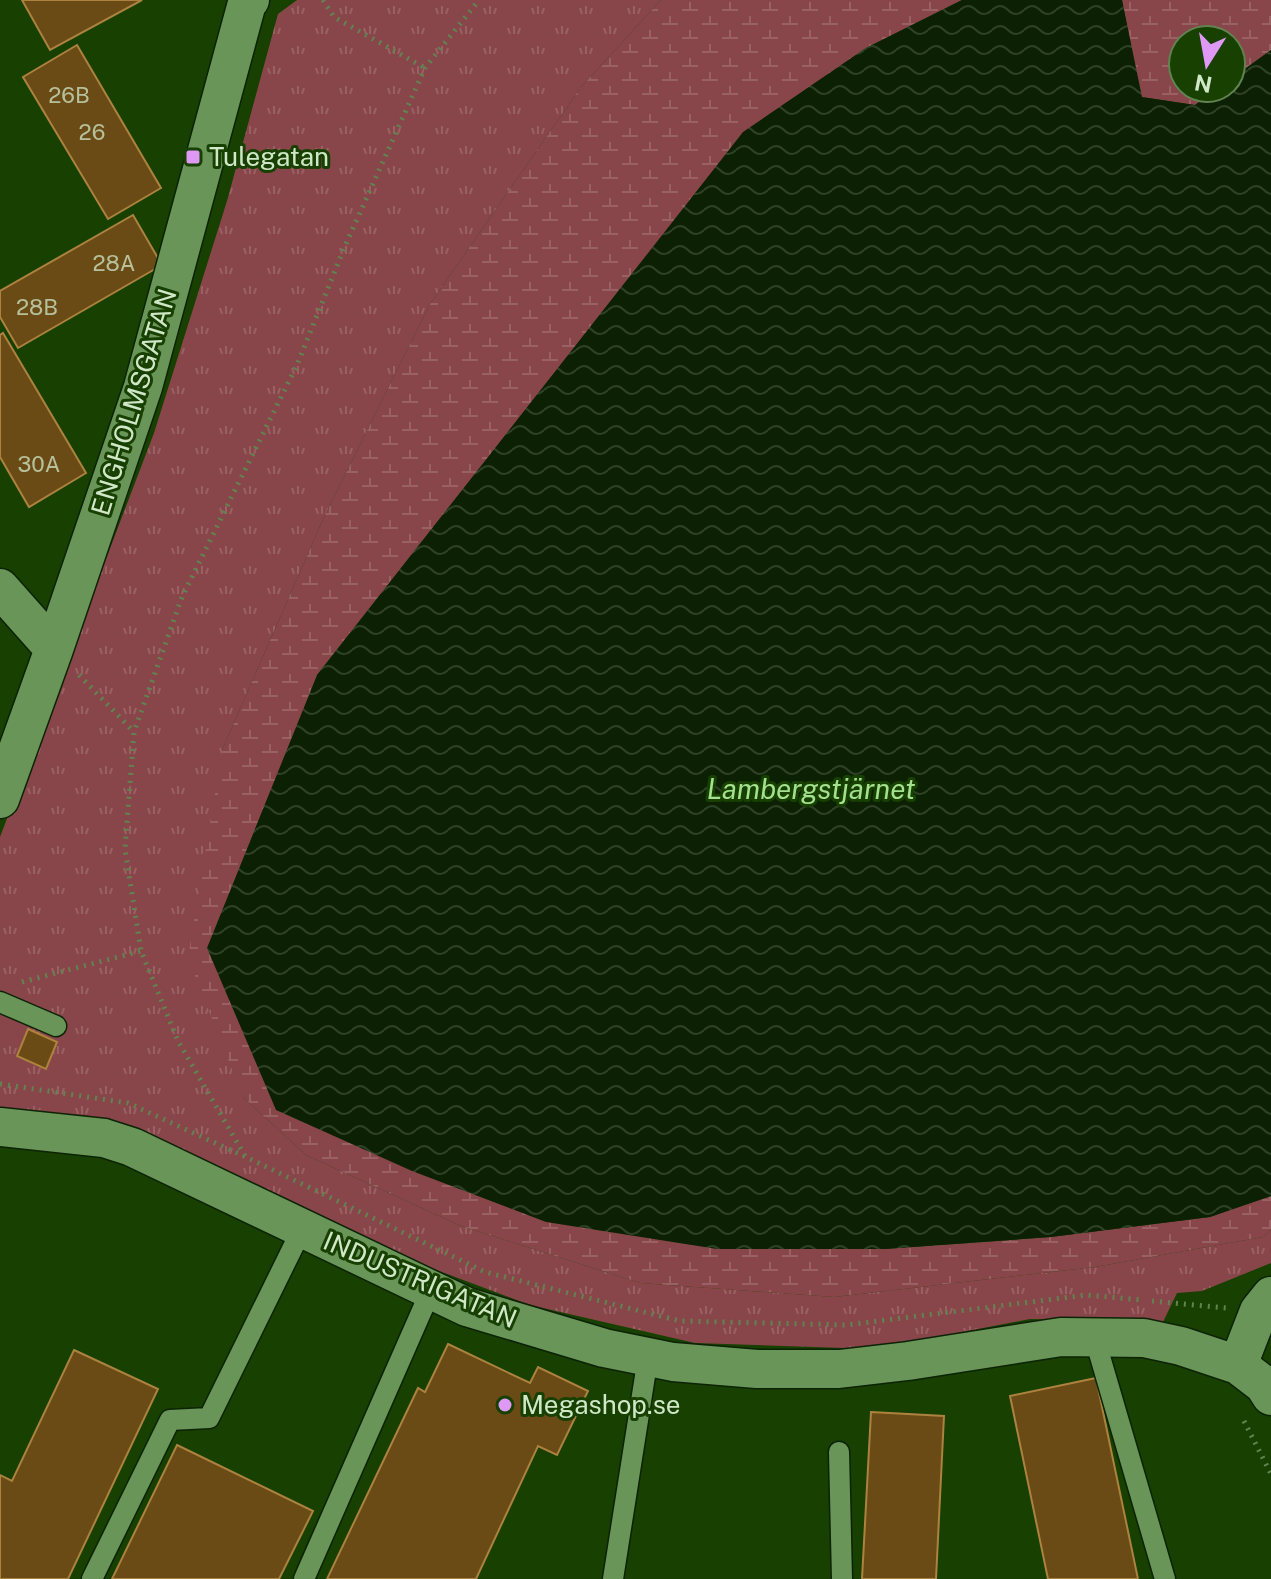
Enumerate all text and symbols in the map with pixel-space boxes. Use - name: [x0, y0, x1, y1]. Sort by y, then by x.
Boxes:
- north arrow: [1167, 24, 1247, 104]
- text: N: [1192, 69, 1214, 98]
- house number: 26B: [48, 82, 90, 108]
- house number: 26: [79, 119, 105, 145]
- place label: Tulegatan: [209, 141, 329, 172]
- marker: Tulegatan: [184, 148, 202, 166]
- house number: 28A: [93, 250, 135, 276]
- street label: ENGHOLMSGATAN: [84, 285, 183, 519]
- house number: 28B: [16, 294, 58, 320]
- house number: 30A: [18, 451, 60, 477]
- water label: Lambergstjärnet: [707, 772, 916, 805]
- street label: INDUSTRIGATAN: [319, 1225, 522, 1334]
- place label: Megashop.se: [521, 1389, 681, 1420]
- marker: Megashop.se: [496, 1396, 514, 1414]

